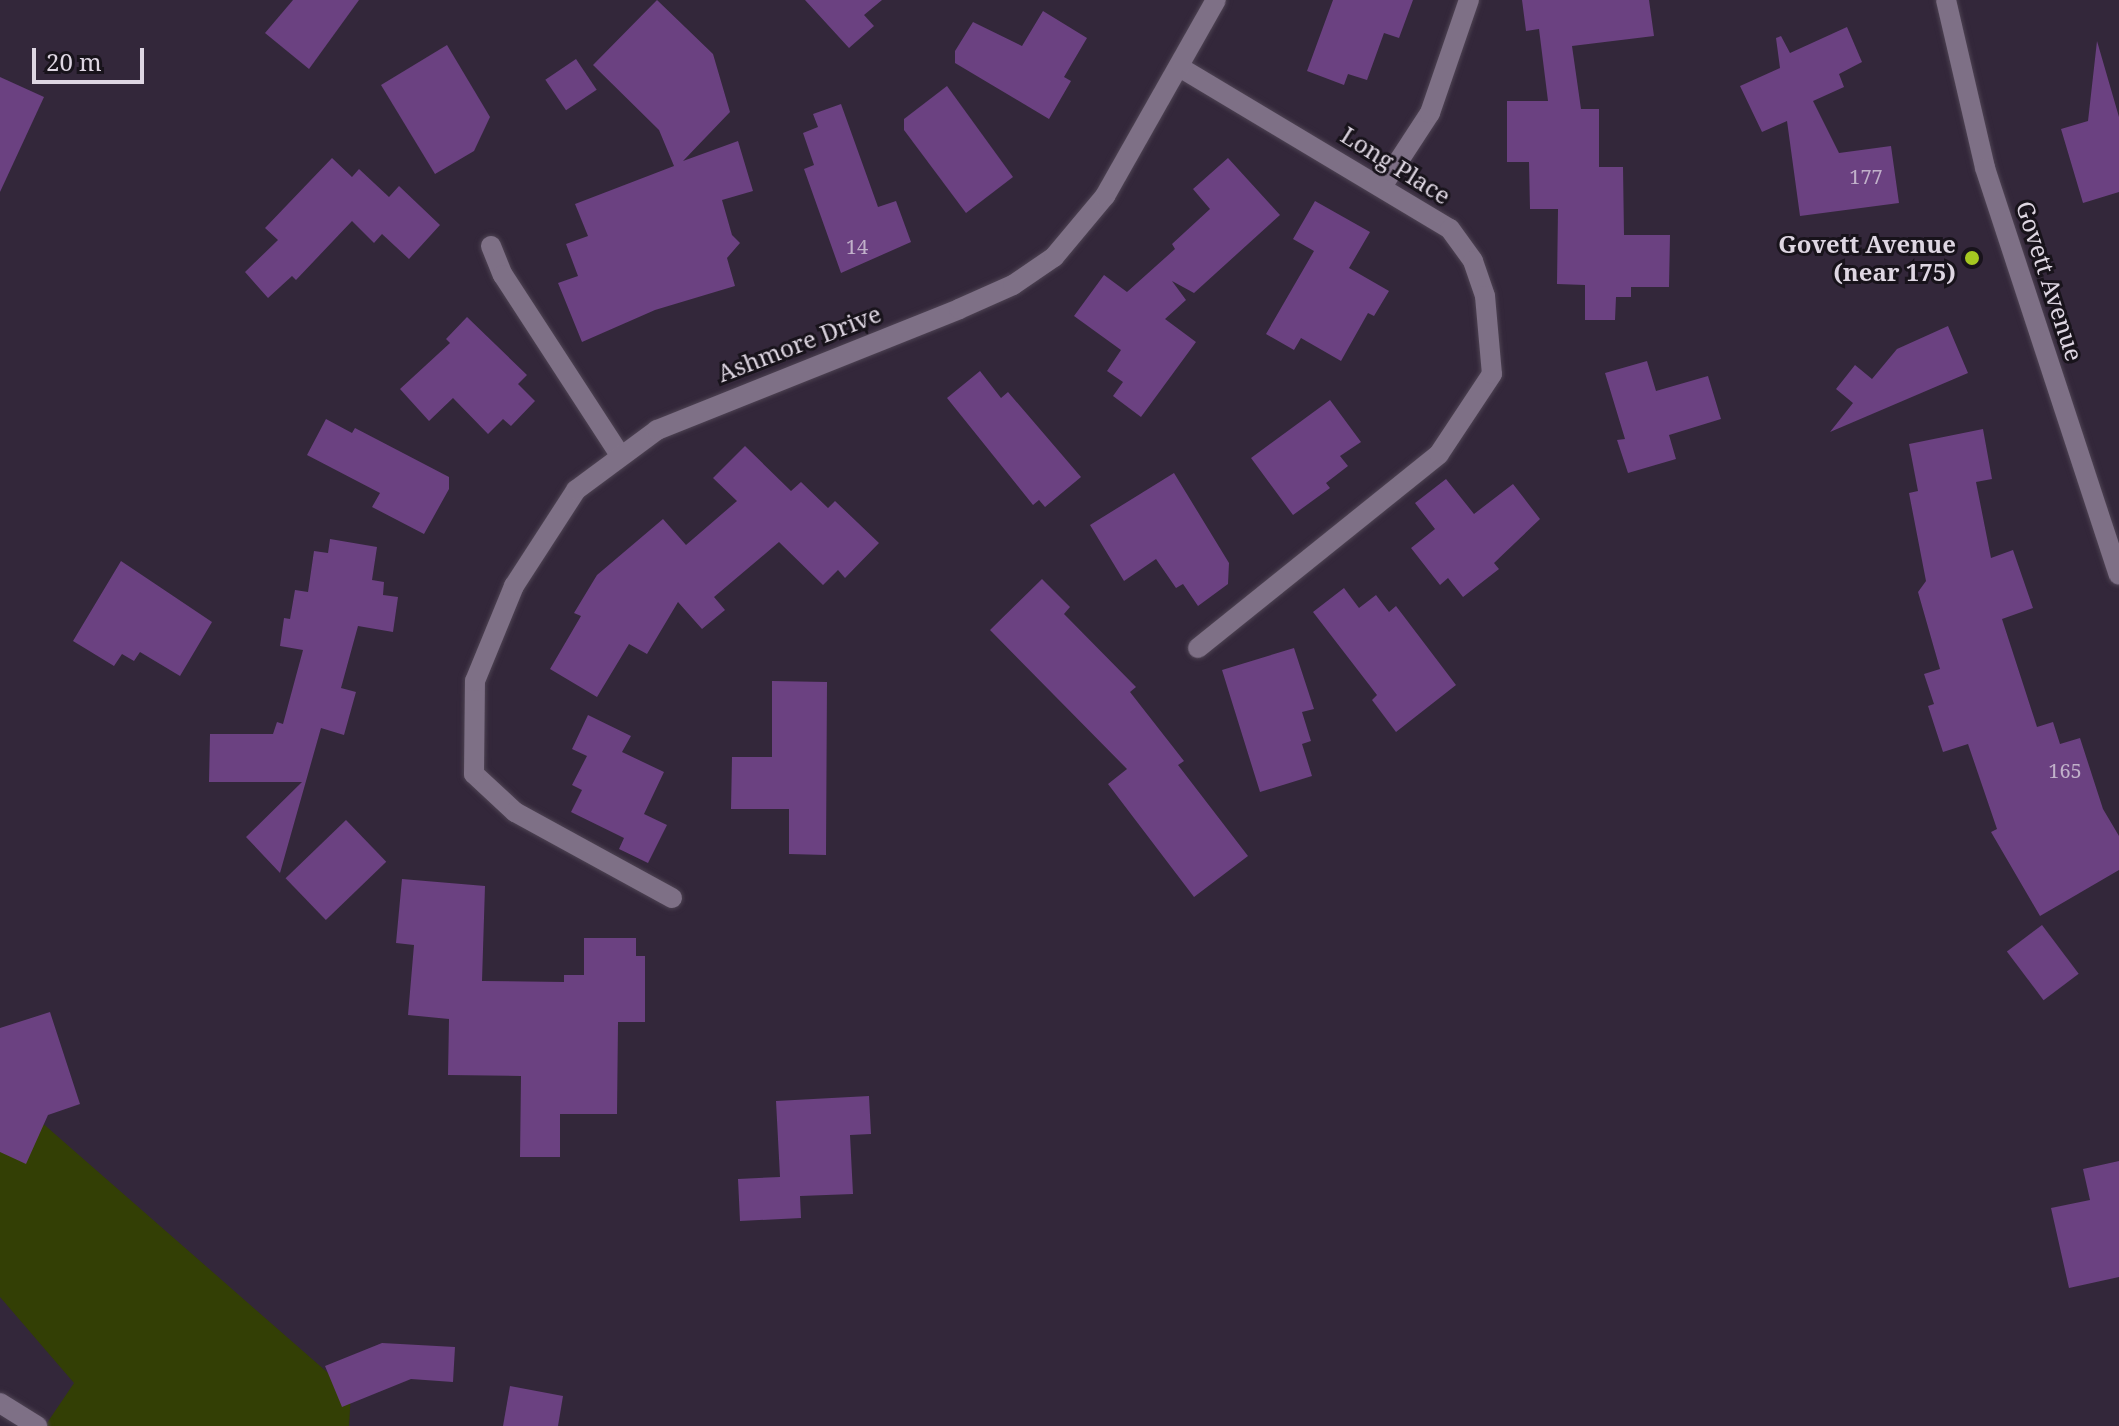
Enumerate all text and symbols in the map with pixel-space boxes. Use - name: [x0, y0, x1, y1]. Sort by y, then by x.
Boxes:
- scale bar: [36, 32, 148, 82]
- text: 20 m: [46, 45, 102, 78]
- street label: Long Place: [1336, 120, 1456, 210]
- house number: 177: [1849, 164, 1883, 188]
- street label: Govett Avenue: [2011, 197, 2089, 365]
- place label: Govett Avenue (near 175): [1778, 230, 1956, 286]
- house number: 14: [846, 234, 868, 258]
- marker: Govett Avenue (near 175): [1963, 249, 1981, 267]
- street label: Ashmore Drive: [713, 299, 885, 387]
- house number: 165: [2048, 758, 2082, 782]

